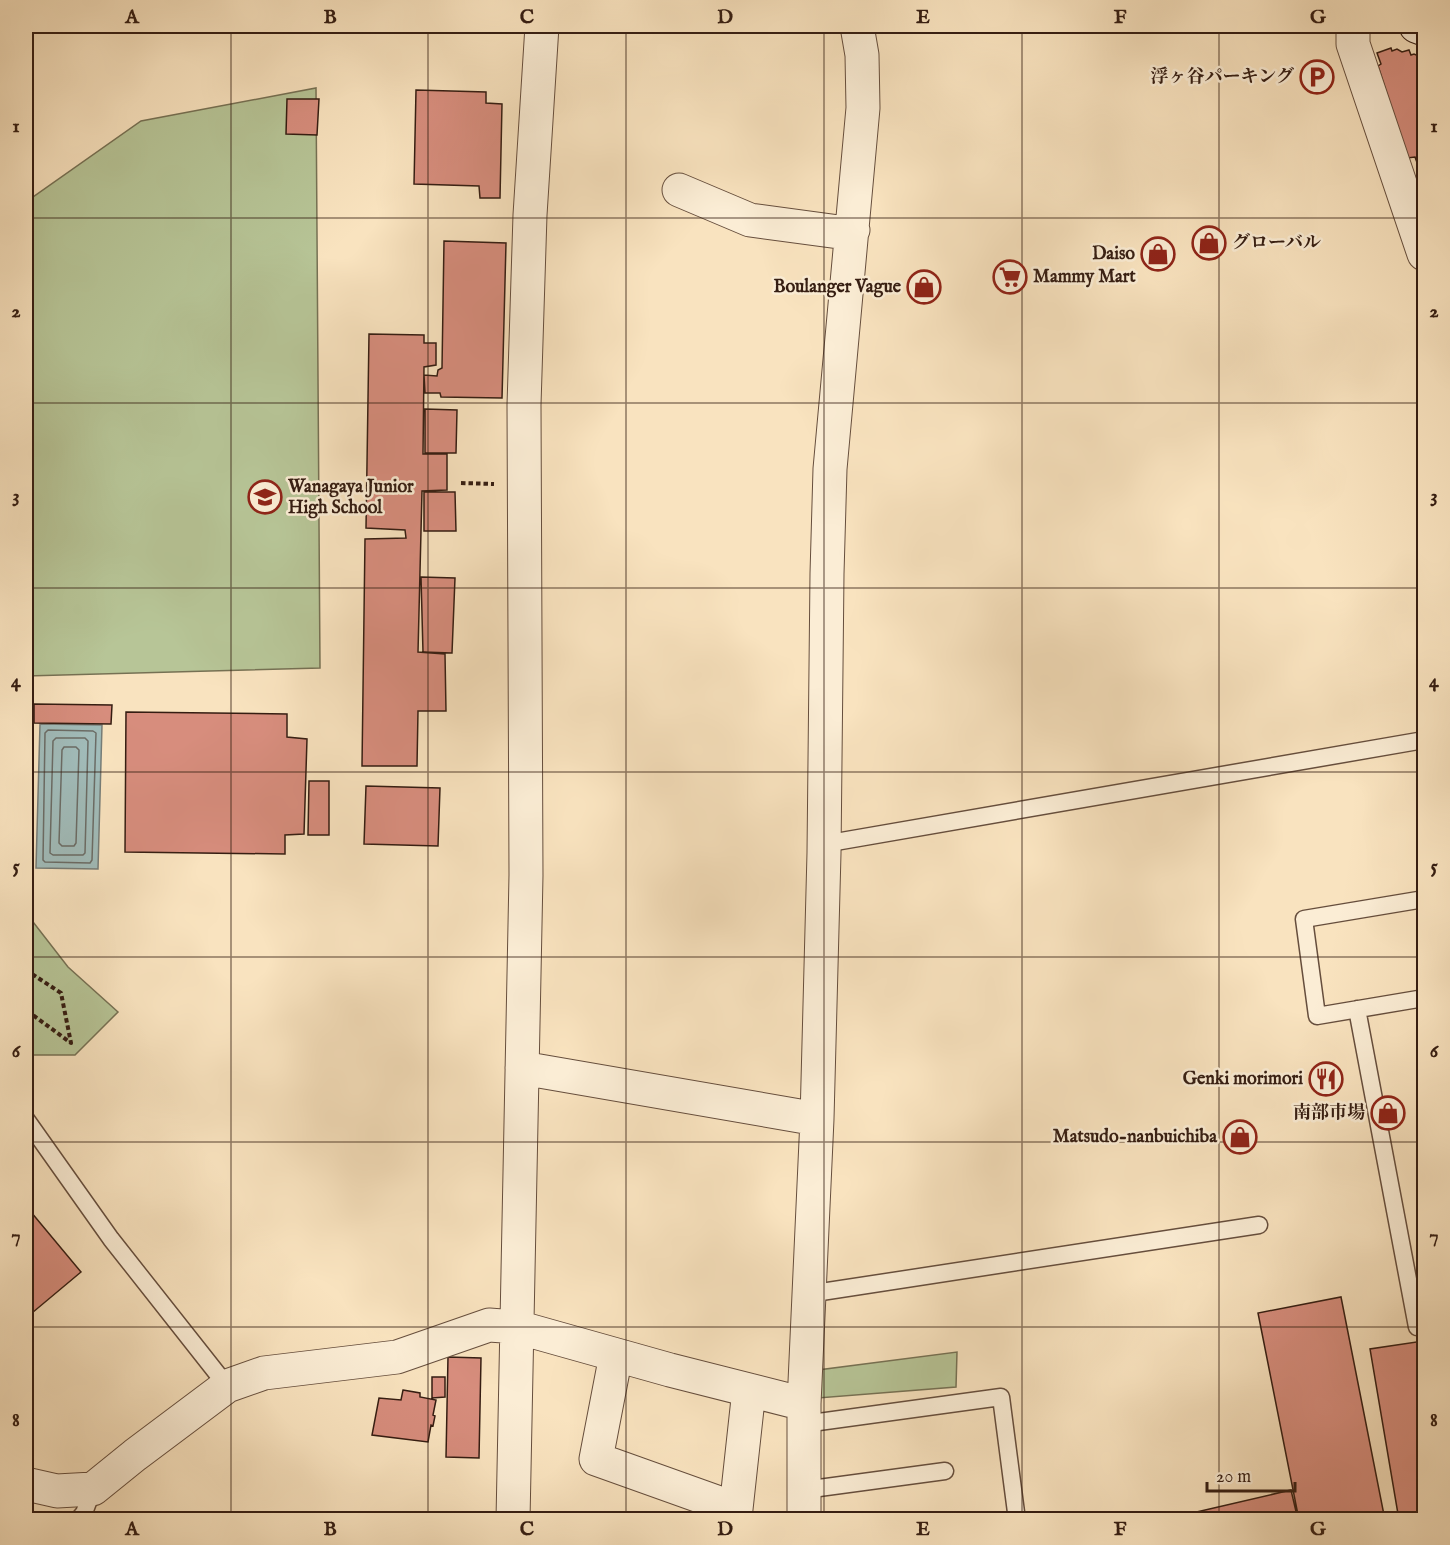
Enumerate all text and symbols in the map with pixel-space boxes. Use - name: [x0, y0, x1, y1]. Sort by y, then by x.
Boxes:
- text: A: [124, 5, 140, 30]
- text: B: [323, 5, 337, 30]
- text: C: [520, 5, 534, 30]
- text: D: [717, 5, 733, 30]
- text: E: [916, 5, 930, 30]
- text: F: [1114, 5, 1127, 30]
- text: G: [1310, 5, 1327, 30]
- parking icon: 浮ヶ谷パーキング: [1299, 59, 1335, 95]
- place label: 浮ヶ谷パーキング: [1151, 66, 1294, 89]
- text: 1: [12, 114, 20, 139]
- text: 1: [1430, 114, 1438, 139]
- shop icon: グローバル: [1191, 225, 1227, 261]
- place label: グローバル: [1232, 232, 1321, 255]
- shop icon: Daiso: [1140, 236, 1176, 272]
- place label: Daiso: [1092, 243, 1135, 266]
- supermarket icon: Mammy Mart: [992, 259, 1028, 295]
- place label: Mammy Mart: [1033, 266, 1136, 289]
- shop icon: Boulanger Vague: [906, 269, 942, 305]
- place label: Boulanger Vague: [773, 276, 902, 299]
- text: 2: [11, 299, 21, 324]
- text: 2: [1429, 299, 1439, 324]
- place label: Wanagaya Junior High School: [287, 476, 414, 520]
- school or university icon: Wanagaya Junior High School: [247, 479, 283, 515]
- text: 3: [12, 484, 20, 509]
- text: 3: [1430, 484, 1438, 509]
- text: 4: [11, 669, 22, 694]
- text: 4: [1429, 669, 1440, 694]
- text: 5: [12, 854, 20, 879]
- text: 5: [1430, 854, 1438, 879]
- text: 6: [12, 1039, 22, 1064]
- text: 6: [1430, 1039, 1440, 1064]
- restaurant icon: Genki morimori: [1308, 1061, 1344, 1097]
- place label: Genki morimori: [1183, 1068, 1303, 1091]
- shop icon: 南部市場: [1370, 1095, 1406, 1131]
- place label: 南部市場: [1293, 1102, 1365, 1125]
- shop icon: Matsudo-nanbuichiba: [1222, 1119, 1258, 1155]
- place label: Matsudo-nanbuichiba: [1053, 1126, 1218, 1149]
- text: 7: [11, 1224, 21, 1249]
- text: 7: [1429, 1224, 1439, 1249]
- text: 8: [12, 1408, 20, 1433]
- text: 8: [1430, 1408, 1438, 1433]
- scale bar: [1207, 1455, 1296, 1493]
- text: 20 m: [1216, 1466, 1251, 1489]
- text: A: [124, 1517, 140, 1542]
- text: B: [323, 1517, 337, 1542]
- text: C: [520, 1517, 534, 1542]
- text: D: [717, 1517, 733, 1542]
- text: E: [916, 1517, 930, 1542]
- text: F: [1114, 1517, 1127, 1542]
- text: G: [1310, 1517, 1327, 1542]

